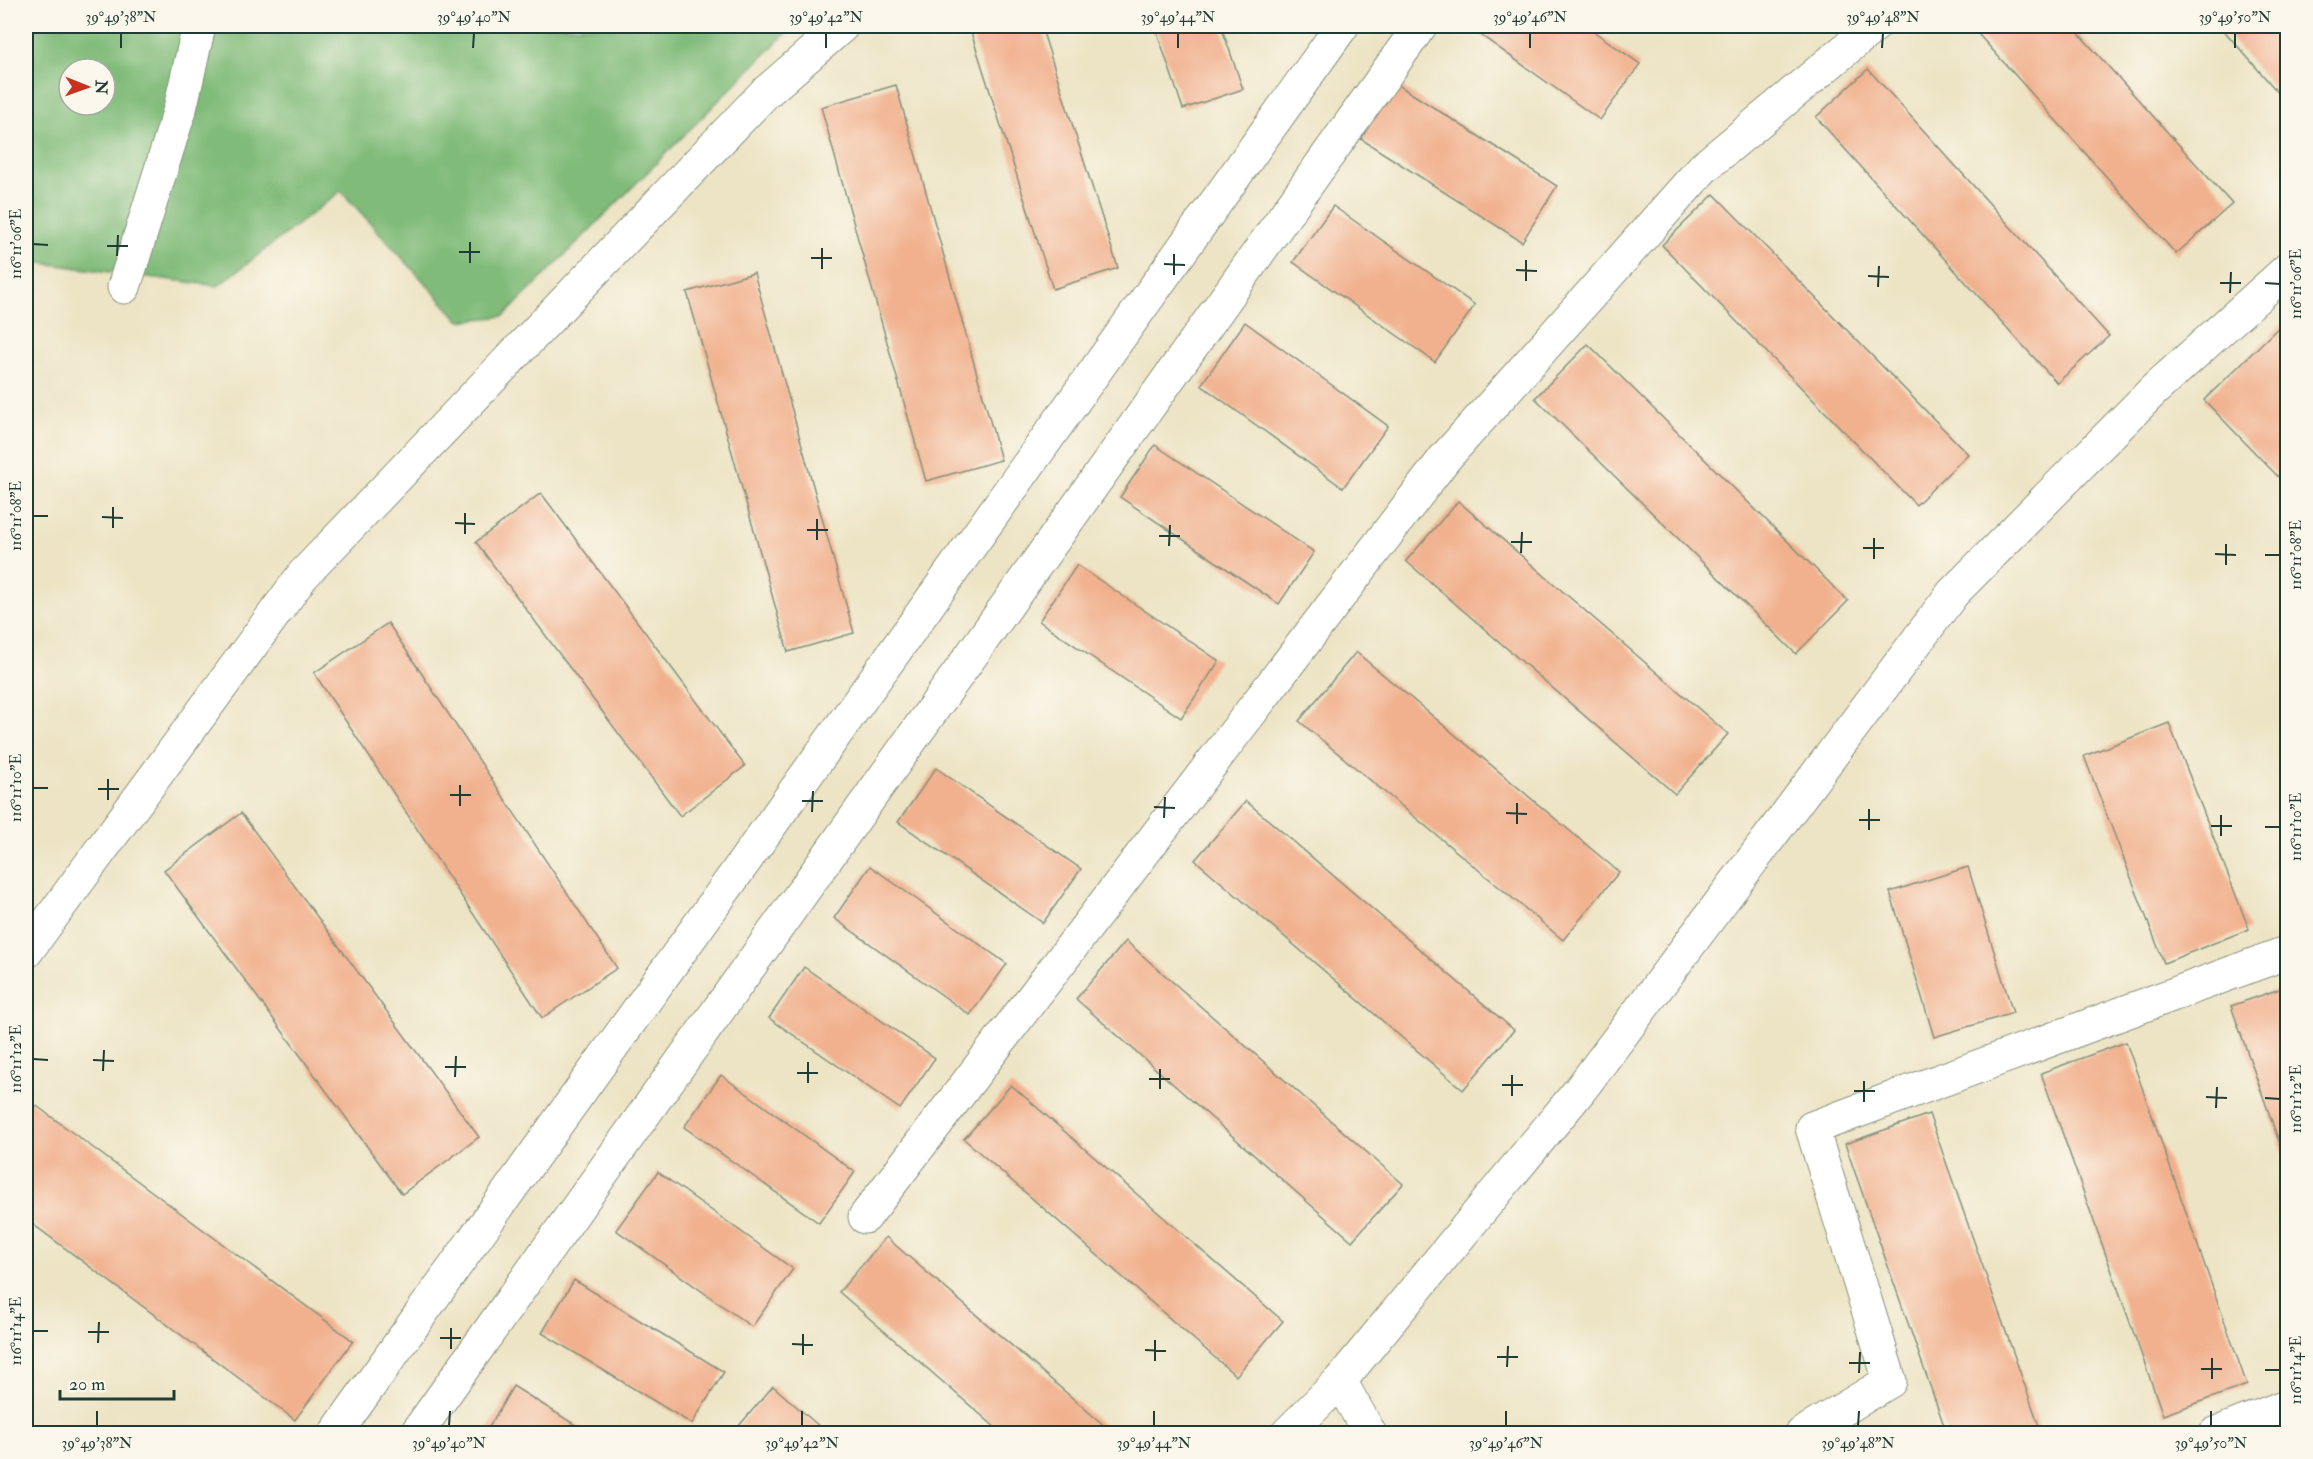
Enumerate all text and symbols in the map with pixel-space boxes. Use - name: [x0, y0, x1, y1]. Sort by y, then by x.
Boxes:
- text: 39°49'38"N: [85, 8, 157, 27]
- text: 39°49'40"N: [437, 8, 512, 27]
- text: 39°49'42"N: [789, 8, 864, 27]
- text: 39°49'44"N: [1141, 8, 1216, 27]
- text: 39°49'46"N: [1493, 8, 1568, 27]
- text: 39°49'48"N: [1846, 8, 1920, 27]
- text: 39°49'50"N: [2199, 8, 2272, 27]
- north arrow: [57, 57, 117, 117]
- text: N: [91, 79, 111, 95]
- text: 116°11'06"E: [7, 208, 26, 279]
- text: 116°11'06"E: [2287, 248, 2306, 319]
- text: 116°11'08"E: [7, 481, 26, 551]
- text: 116°11'08"E: [2287, 520, 2306, 590]
- text: 116°11'10"E: [7, 754, 26, 822]
- text: 116°11'10"E: [2287, 793, 2306, 861]
- text: 116°11'12"E: [7, 1025, 26, 1093]
- text: 116°11'12"E: [2287, 1065, 2306, 1133]
- text: 116°11'14"E: [7, 1296, 26, 1365]
- text: 116°11'14"E: [2287, 1335, 2306, 1404]
- scale bar: [60, 1363, 174, 1401]
- text: 20 m: [69, 1373, 105, 1396]
- text: 39°49'38"N: [61, 1434, 133, 1453]
- text: 39°49'40"N: [412, 1434, 487, 1453]
- text: 39°49'42"N: [765, 1434, 840, 1453]
- text: 39°49'44"N: [1117, 1434, 1192, 1453]
- text: 39°49'46"N: [1469, 1434, 1544, 1453]
- text: 39°49'48"N: [1821, 1434, 1895, 1453]
- text: 39°49'50"N: [2175, 1434, 2248, 1453]

